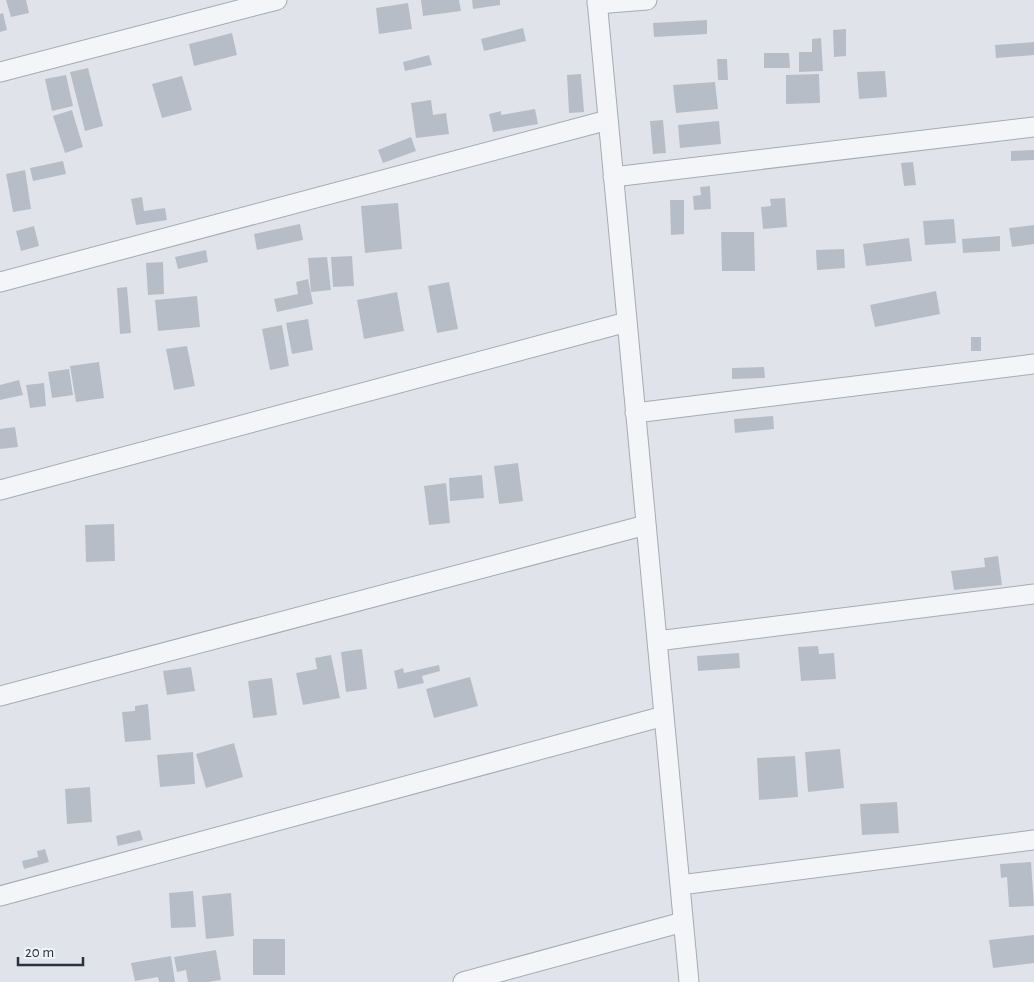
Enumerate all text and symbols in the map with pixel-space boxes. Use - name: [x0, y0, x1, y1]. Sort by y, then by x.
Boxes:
- scale bar: [18, 934, 82, 966]
- text: 20 m: [25, 945, 54, 960]

